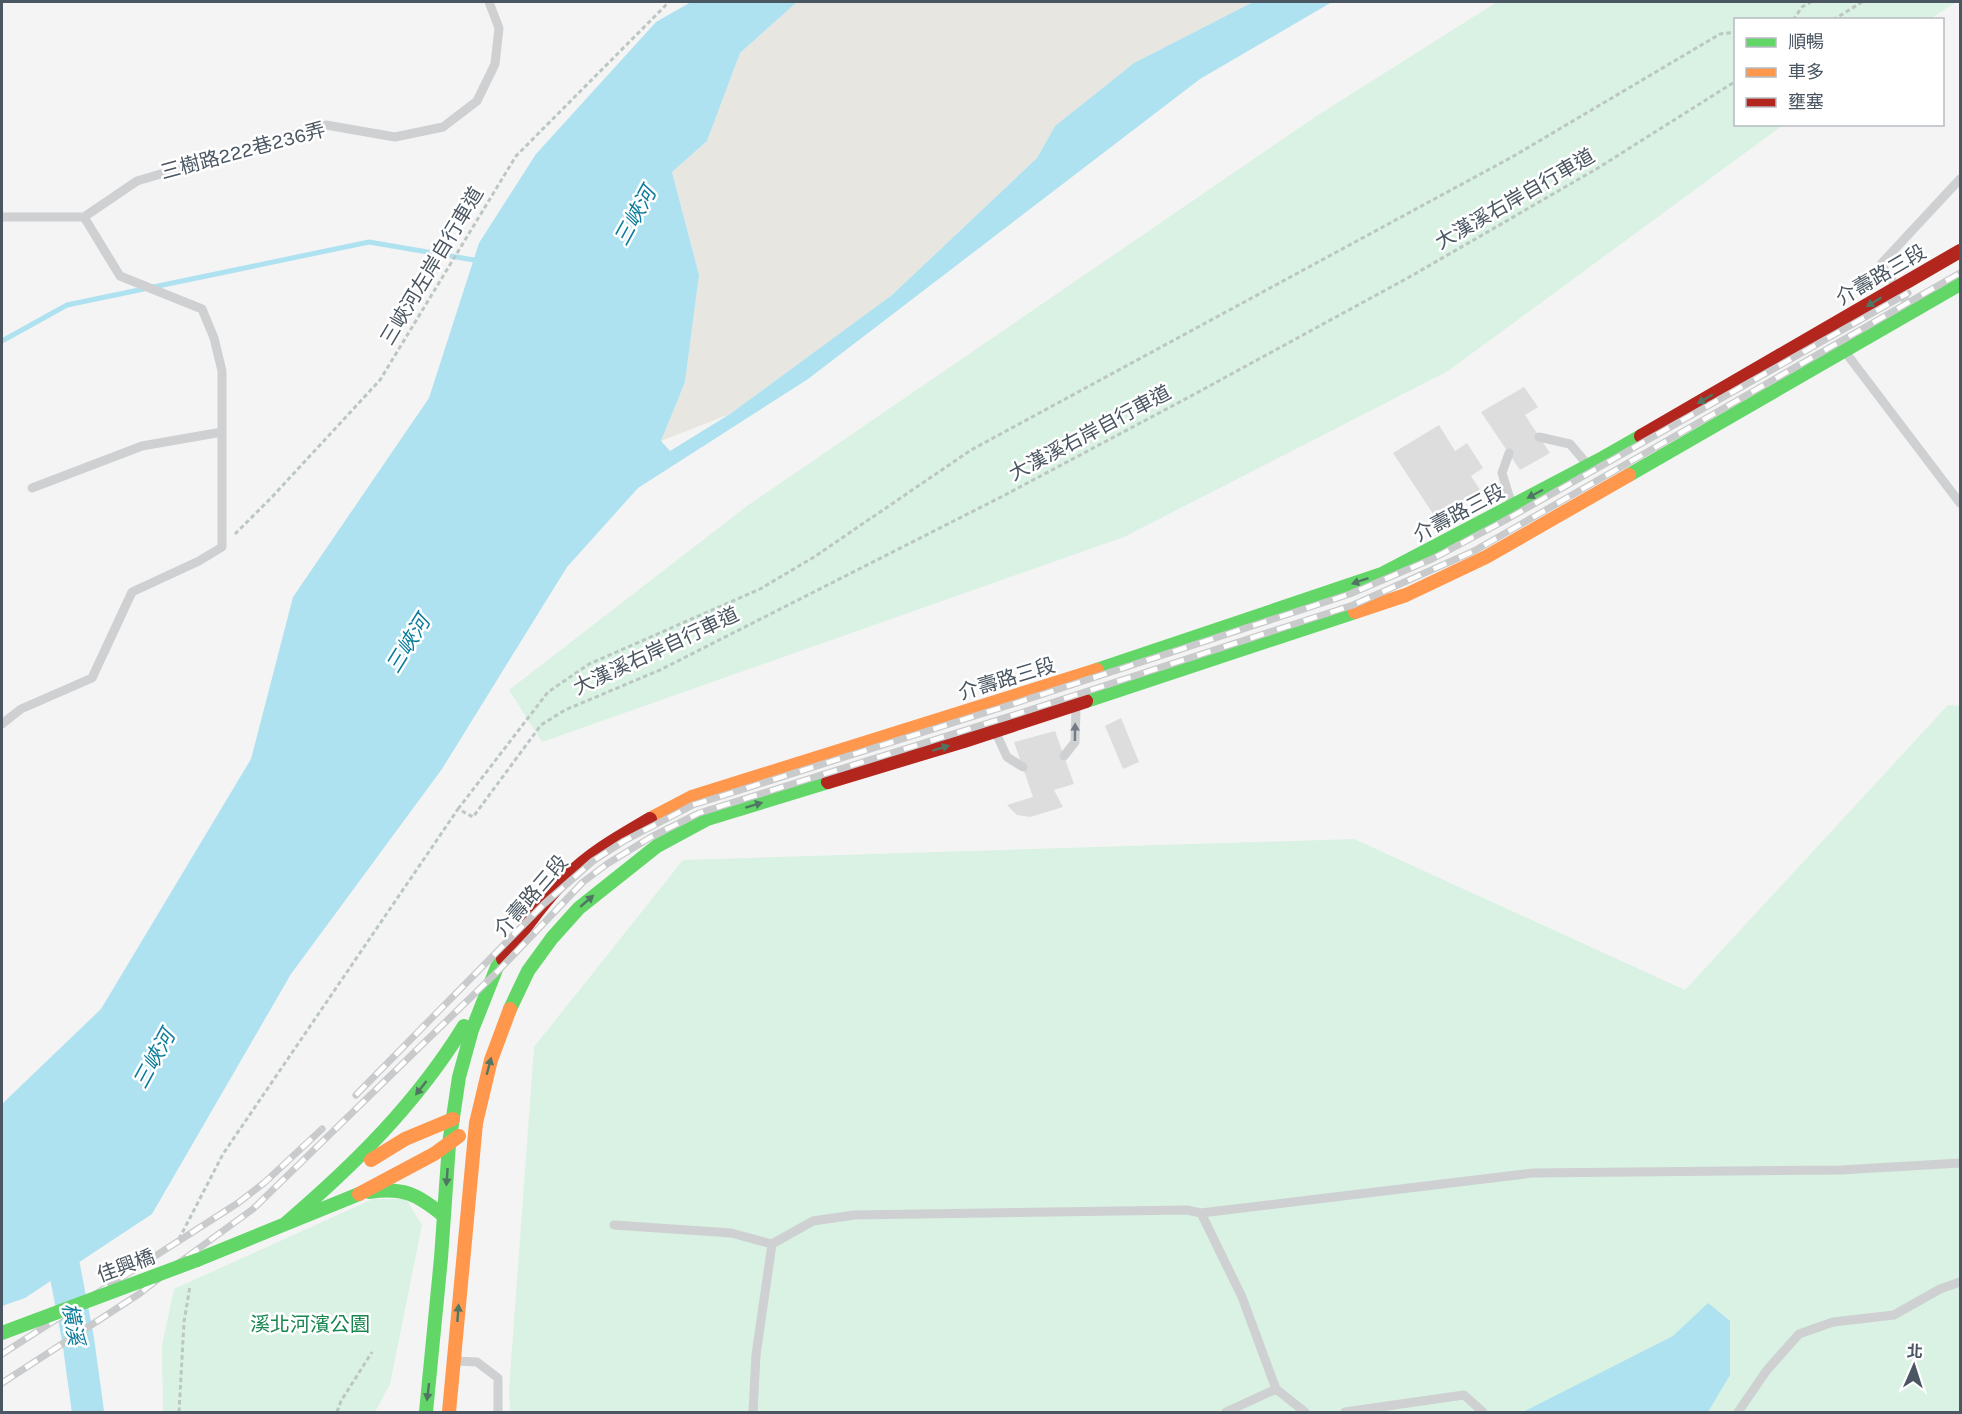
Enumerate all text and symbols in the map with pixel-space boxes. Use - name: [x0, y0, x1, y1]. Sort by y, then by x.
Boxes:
- legend: [1734, 18, 1944, 126]
- text: 順暢: [1788, 31, 1824, 53]
- text: 車多: [1788, 61, 1824, 83]
- text: 壅塞: [1788, 91, 1824, 113]
- street label: 三樹路222巷236弄: [158, 118, 328, 184]
- street label: 大漢溪右岸自行車道: [1431, 144, 1599, 254]
- water label: 三峽河: [609, 179, 663, 249]
- street label: 三峽河左岸自行車道: [376, 183, 488, 349]
- street label: 介壽路三段: [1832, 240, 1930, 310]
- one-way arrow: [1866, 296, 1882, 307]
- street label: 大漢溪右岸自行車道: [1005, 381, 1175, 485]
- one-way arrow: [1697, 394, 1713, 405]
- street label: 介壽路三段: [1409, 479, 1509, 547]
- one-way arrow: [1526, 489, 1543, 499]
- one-way arrow: [1351, 577, 1369, 587]
- street label: 大漢溪右岸自行車道: [570, 603, 742, 699]
- water label: 三峽河: [381, 608, 437, 677]
- street label: 介壽路三段: [956, 653, 1058, 705]
- one-way arrow: [1071, 723, 1080, 742]
- one-way arrow: [932, 743, 950, 752]
- one-way arrow: [745, 800, 763, 809]
- street label: 介壽路三段: [490, 851, 572, 941]
- one-way arrow: [579, 895, 594, 908]
- water label: 三峽河: [128, 1022, 182, 1092]
- one-way arrow: [485, 1057, 495, 1075]
- one-way arrow: [415, 1080, 428, 1096]
- one-way arrow: [442, 1167, 451, 1186]
- street label: 佳興橋: [94, 1245, 158, 1287]
- water label: 橫溪: [58, 1301, 89, 1350]
- one-way arrow: [454, 1303, 463, 1322]
- park label: 溪北河濱公園: [250, 1313, 370, 1336]
- north arrow: [1884, 1336, 1944, 1396]
- text: 北: [1906, 1342, 1923, 1361]
- one-way arrow: [423, 1382, 433, 1401]

